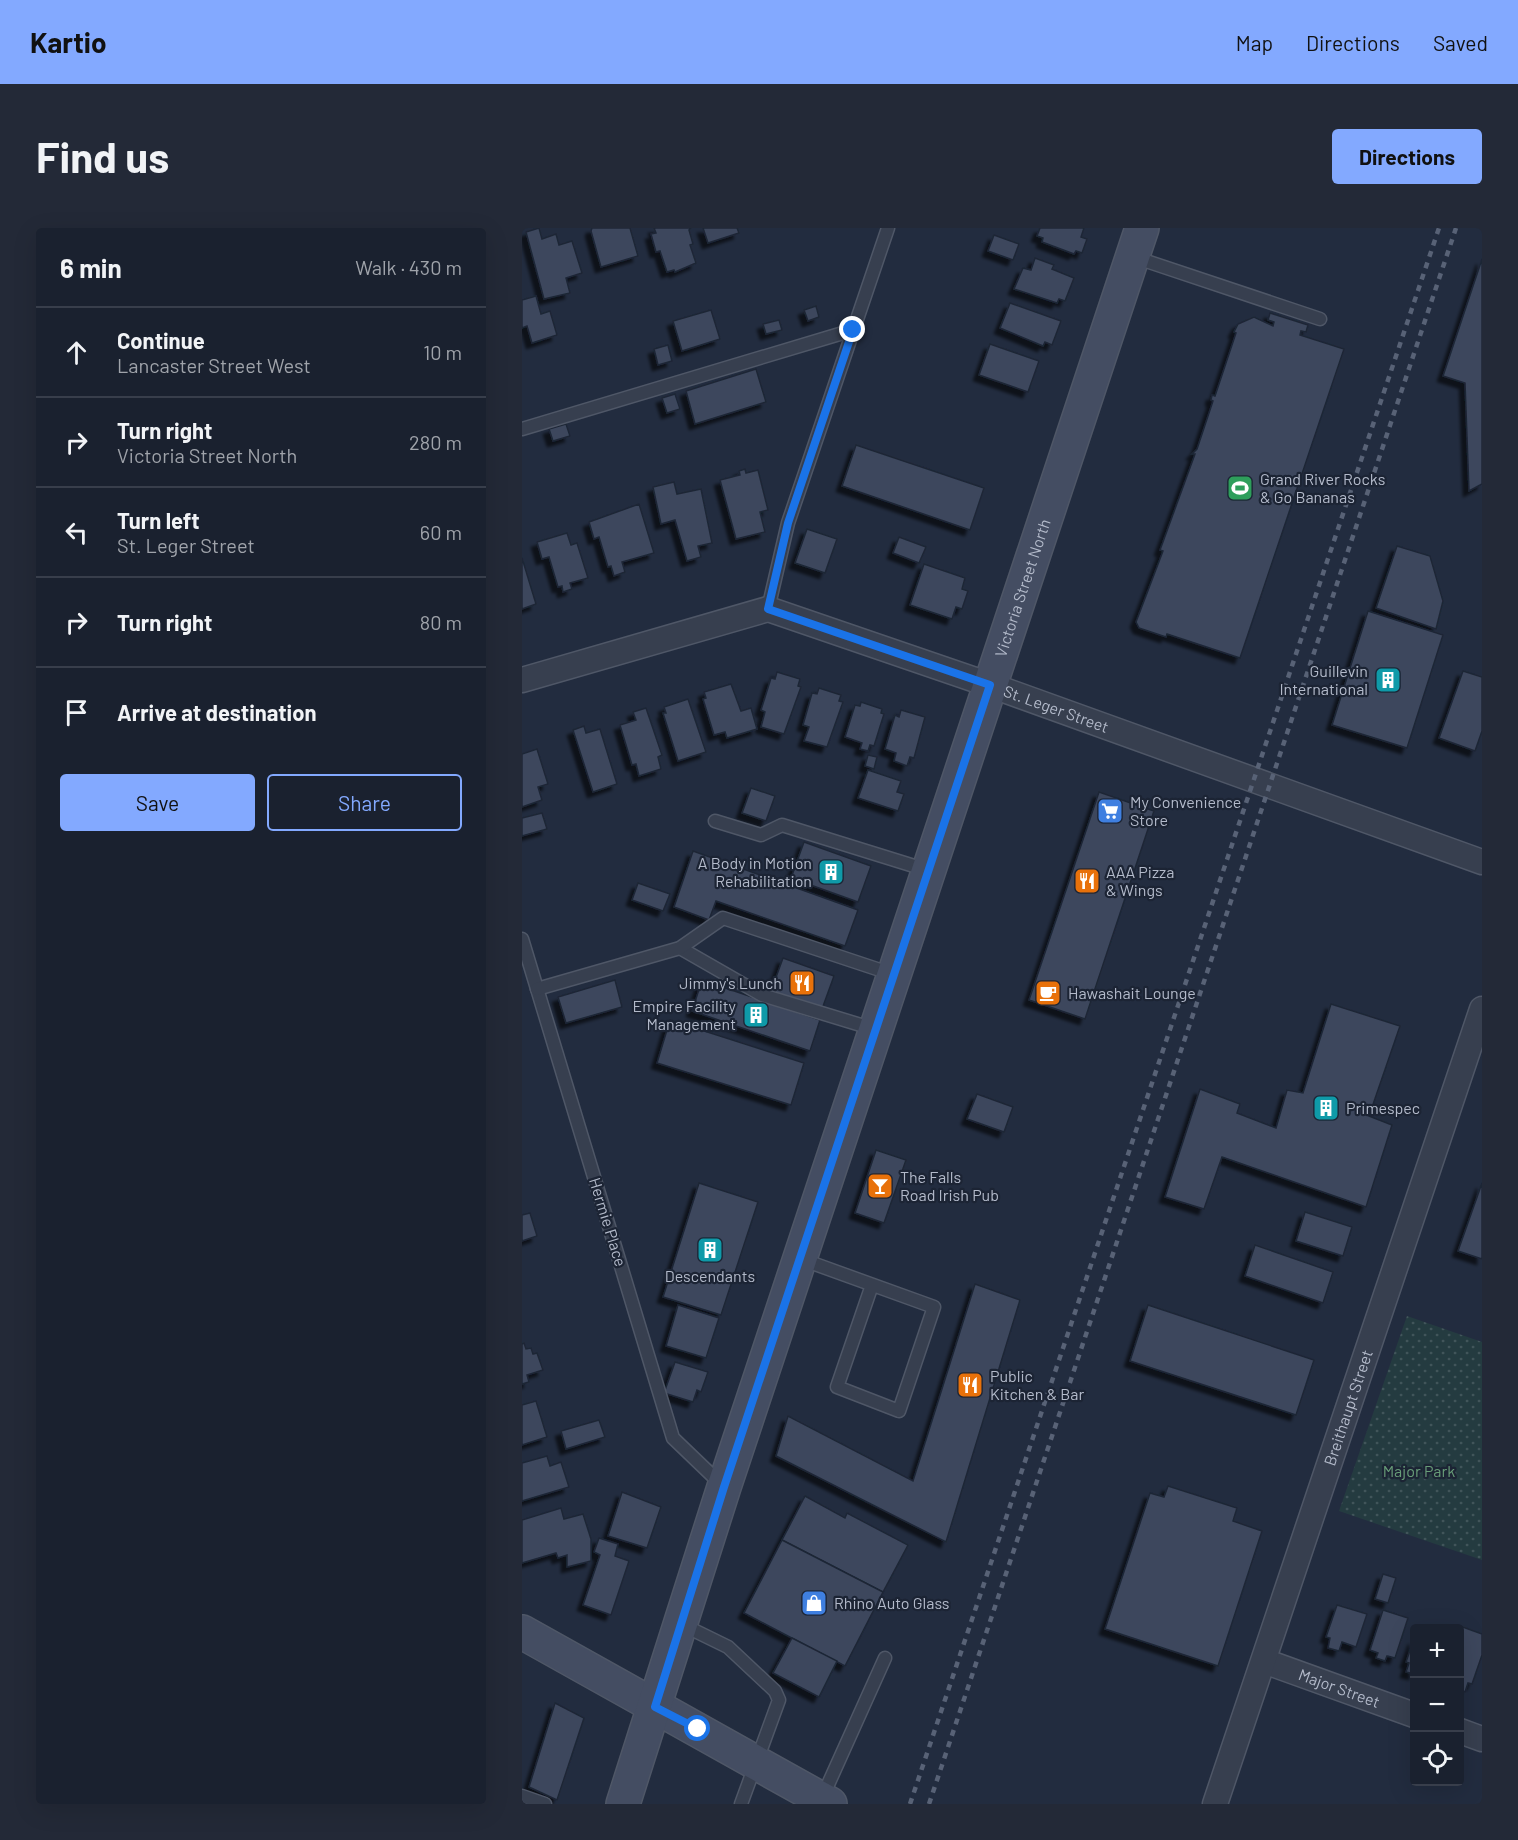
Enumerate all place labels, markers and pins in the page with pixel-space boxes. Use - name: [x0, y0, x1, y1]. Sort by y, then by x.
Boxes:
- place label: Grand River Rocks & Go Bananas: [1260, 469, 1385, 506]
- sports icon: Grand River Rocks & Go Bananas: [1225, 473, 1255, 503]
- place label: Guillevin International: [1279, 661, 1368, 698]
- building icon: Guillevin International: [1373, 665, 1403, 695]
- place label: My Convenience Store: [1130, 792, 1241, 829]
- supermarket icon: My Convenience Store: [1095, 796, 1125, 826]
- place label: A Body in Motion Rehabilitation: [698, 853, 812, 890]
- building icon: A Body in Motion Rehabilitation: [816, 857, 846, 887]
- place label: AAA Pizza & Wings: [1106, 862, 1174, 899]
- restaurant icon: AAA Pizza & Wings: [1072, 866, 1102, 896]
- restaurant icon: Jimmy's Lunch: [787, 968, 817, 998]
- place label: Jimmy's Lunch: [679, 973, 782, 992]
- cafe icon: Hawashait Lounge: [1033, 978, 1063, 1008]
- place label: Hawashait Lounge: [1068, 983, 1196, 1002]
- place label: Empire Facility Management: [633, 996, 737, 1033]
- building icon: Empire Facility Management: [741, 1000, 771, 1030]
- building icon: Primespec: [1311, 1093, 1341, 1123]
- place label: Primespec: [1346, 1098, 1420, 1117]
- place label: The Falls Road Irish Pub: [900, 1167, 999, 1204]
- bar icon: The Falls Road Irish Pub: [865, 1171, 895, 1201]
- building icon: Descendants: [695, 1235, 725, 1265]
- place label: Descendants: [665, 1266, 755, 1285]
- place label: Public Kitchen & Bar: [990, 1366, 1084, 1403]
- restaurant icon: Public Kitchen & Bar: [955, 1370, 985, 1400]
- shop icon: Rhino Auto Glass: [799, 1588, 829, 1618]
- place label: Rhino Auto Glass: [834, 1593, 950, 1612]

